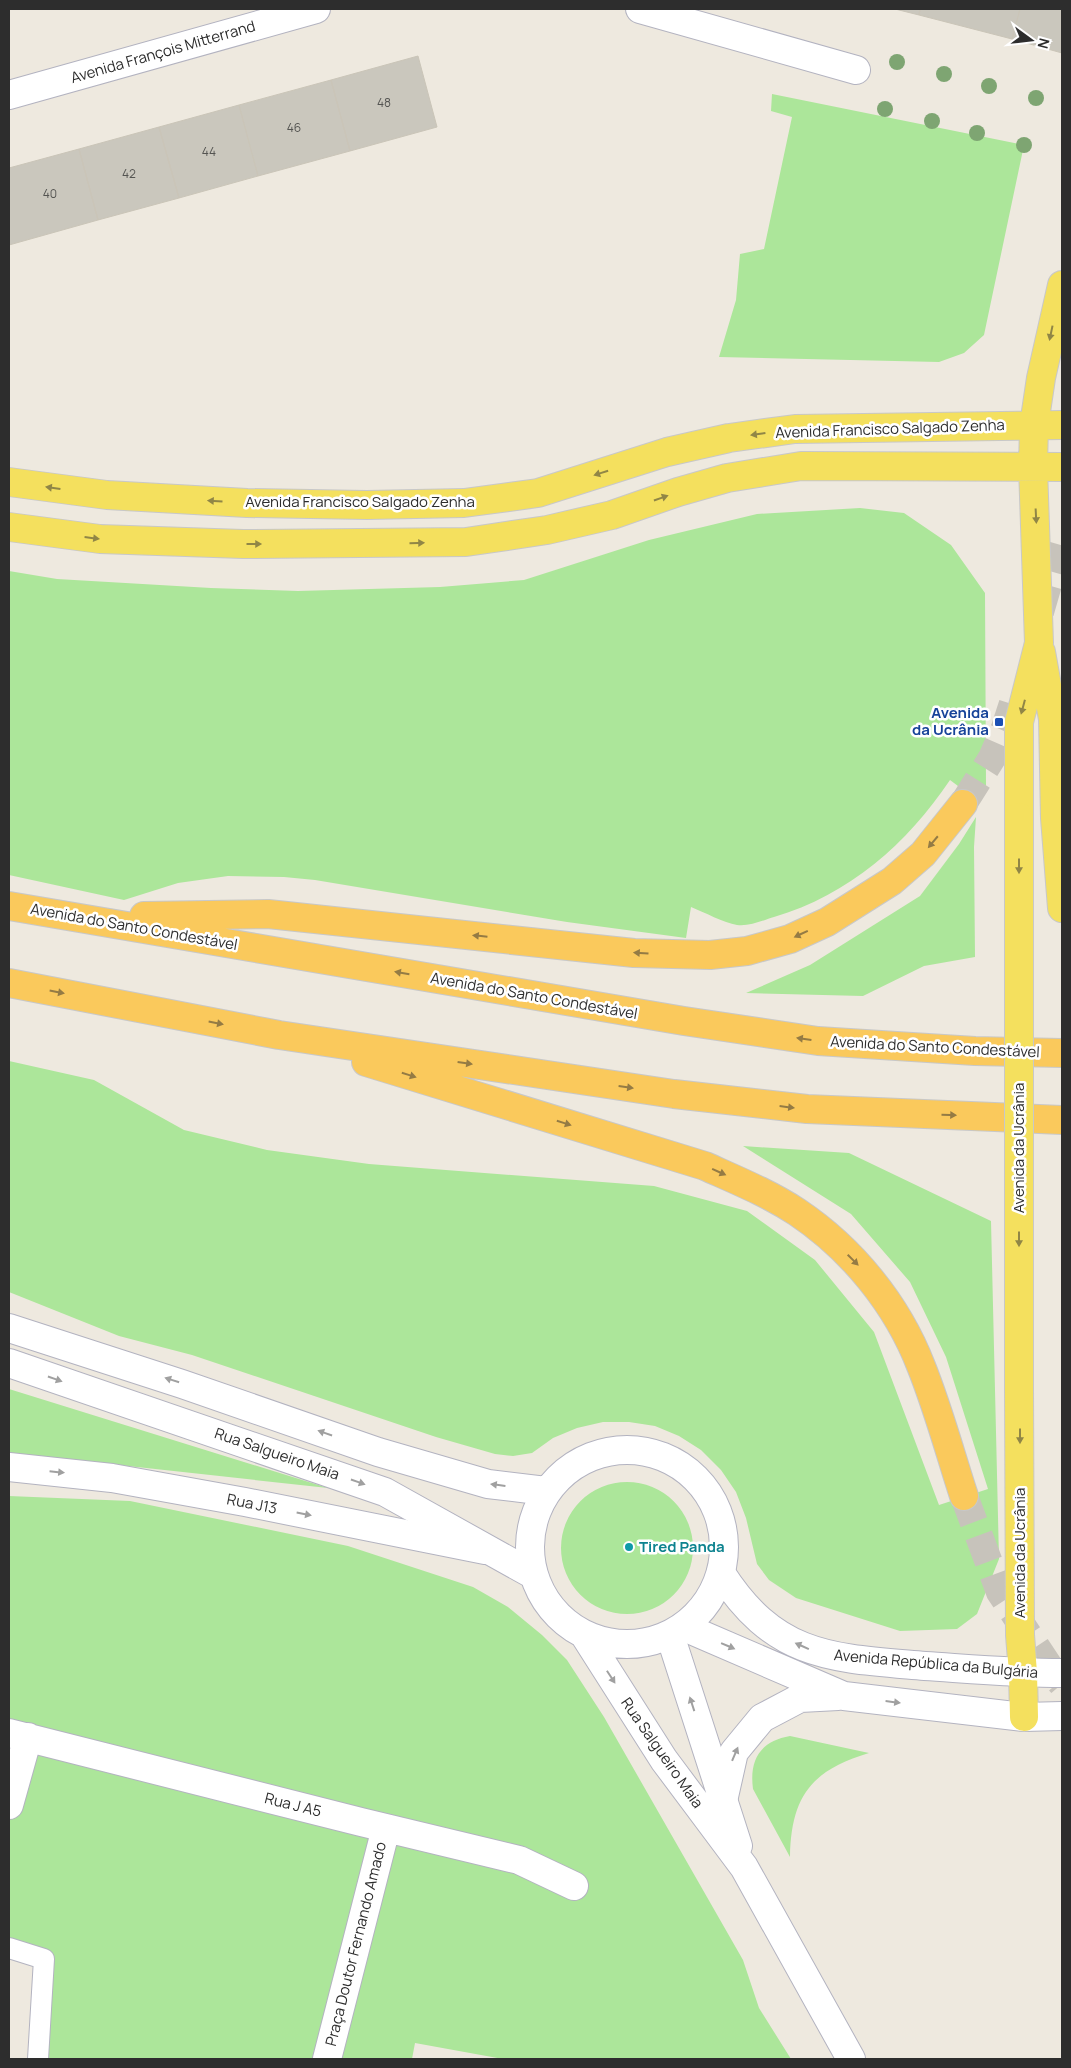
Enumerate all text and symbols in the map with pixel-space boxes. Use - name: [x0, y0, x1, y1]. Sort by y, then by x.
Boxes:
- street label: Avenida François Mitterrand: [68, 15, 258, 88]
- north arrow: [1006, 15, 1056, 65]
- text: N: [1034, 36, 1055, 51]
- house number: 48: [377, 94, 391, 111]
- house number: 46: [287, 119, 301, 136]
- house number: 44: [202, 143, 216, 160]
- house number: 42: [122, 165, 136, 182]
- house number: 40: [43, 185, 57, 202]
- one-way arrow: [1046, 325, 1054, 341]
- street label: Avenida Francisco Salgado Zenha: [775, 414, 1005, 443]
- one-way arrow: [750, 430, 766, 438]
- one-way arrow: [593, 470, 608, 477]
- one-way arrow: [45, 484, 61, 492]
- street label: Avenida Francisco Salgado Zenha: [245, 491, 475, 512]
- one-way arrow: [654, 494, 669, 501]
- one-way arrow: [206, 497, 222, 505]
- one-way arrow: [1032, 508, 1040, 524]
- one-way arrow: [84, 534, 100, 542]
- one-way arrow: [409, 539, 425, 547]
- one-way arrow: [246, 540, 262, 548]
- one-way arrow: [1018, 700, 1026, 715]
- place label: Avenida da Ucrânia: [912, 702, 989, 740]
- marker: Avenida da Ucrânia: [993, 716, 1005, 728]
- one-way arrow: [928, 836, 939, 848]
- one-way arrow: [1015, 858, 1023, 874]
- street label: Avenida do Santo Condestável: [29, 898, 239, 955]
- one-way arrow: [794, 930, 808, 938]
- one-way arrow: [471, 931, 487, 939]
- one-way arrow: [633, 949, 649, 957]
- street label: Avenida do Santo Condestável: [429, 967, 639, 1024]
- one-way arrow: [393, 969, 409, 977]
- one-way arrow: [49, 989, 65, 997]
- one-way arrow: [209, 1019, 225, 1027]
- street label: Avenida do Santo Condestável: [830, 1031, 1040, 1062]
- one-way arrow: [796, 1034, 812, 1042]
- one-way arrow: [458, 1059, 474, 1067]
- one-way arrow: [401, 1071, 416, 1079]
- one-way arrow: [618, 1083, 634, 1091]
- street label: Avenida da Ucrânia: [1008, 1083, 1029, 1213]
- one-way arrow: [779, 1103, 795, 1111]
- one-way arrow: [942, 1112, 958, 1120]
- one-way arrow: [557, 1119, 572, 1127]
- one-way arrow: [712, 1168, 726, 1176]
- one-way arrow: [1015, 1231, 1023, 1247]
- one-way arrow: [847, 1254, 859, 1266]
- one-way arrow: [48, 1375, 63, 1383]
- one-way arrow: [164, 1376, 179, 1384]
- street label: Rua Salgueiro Maia: [212, 1422, 342, 1485]
- one-way arrow: [318, 1429, 333, 1437]
- one-way arrow: [1016, 1429, 1024, 1445]
- one-way arrow: [50, 1468, 66, 1476]
- one-way arrow: [351, 1478, 366, 1486]
- one-way arrow: [489, 1481, 505, 1489]
- street label: Rua J13: [225, 1488, 279, 1519]
- street label: Avenida da Ucrânia: [1009, 1488, 1030, 1618]
- one-way arrow: [296, 1510, 311, 1518]
- place label: Tired Panda: [639, 1536, 725, 1557]
- marker: Tired Panda: [623, 1541, 635, 1553]
- one-way arrow: [795, 1642, 809, 1650]
- one-way arrow: [721, 1643, 735, 1651]
- street label: Avenida República da Bulgária: [833, 1644, 1039, 1683]
- one-way arrow: [606, 1671, 616, 1684]
- street label: Rua Salgueiro Maia: [616, 1693, 709, 1812]
- one-way arrow: [688, 1697, 695, 1712]
- one-way arrow: [885, 1698, 901, 1706]
- one-way arrow: [732, 1747, 740, 1761]
- street label: Rua J A5: [263, 1787, 324, 1822]
- street label: Praça Doutor Fernando Amado: [320, 1840, 391, 2048]

